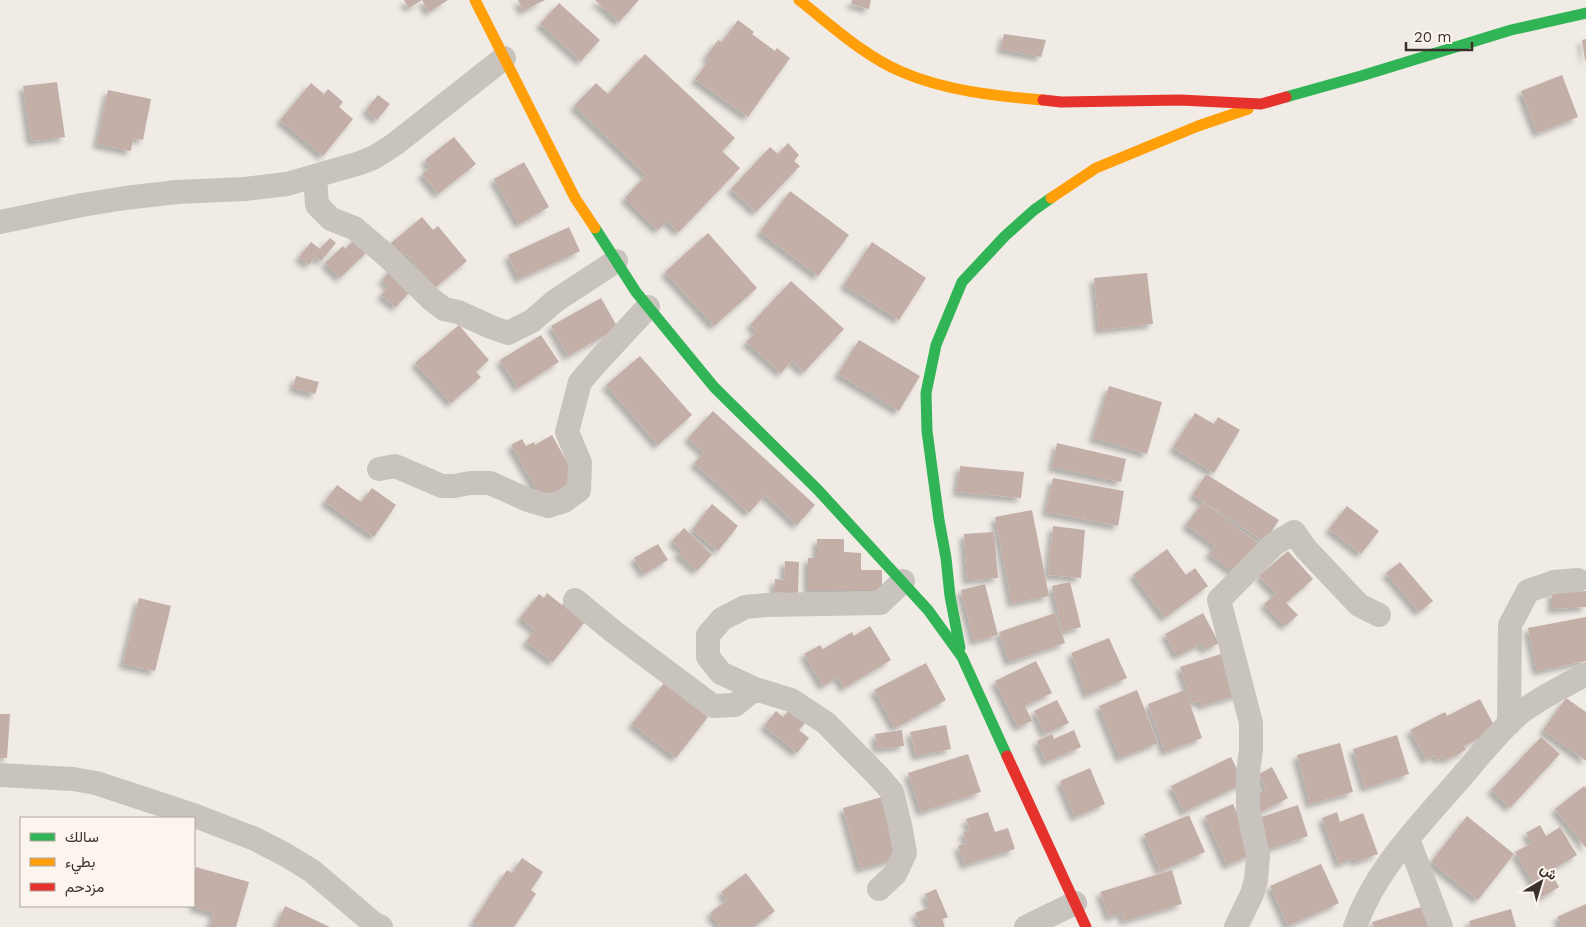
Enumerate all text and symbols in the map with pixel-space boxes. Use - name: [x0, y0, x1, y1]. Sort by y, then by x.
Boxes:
- scale bar: [1406, 20, 1472, 52]
- text: 20 m: [1414, 28, 1452, 46]
- legend: [20, 817, 195, 907]
- text: سالك: [65, 828, 99, 846]
- text: بطيء: [65, 853, 95, 875]
- north arrow: [1516, 857, 1566, 907]
- text: ش: [1537, 860, 1561, 884]
- text: مزدحم: [65, 878, 104, 897]

